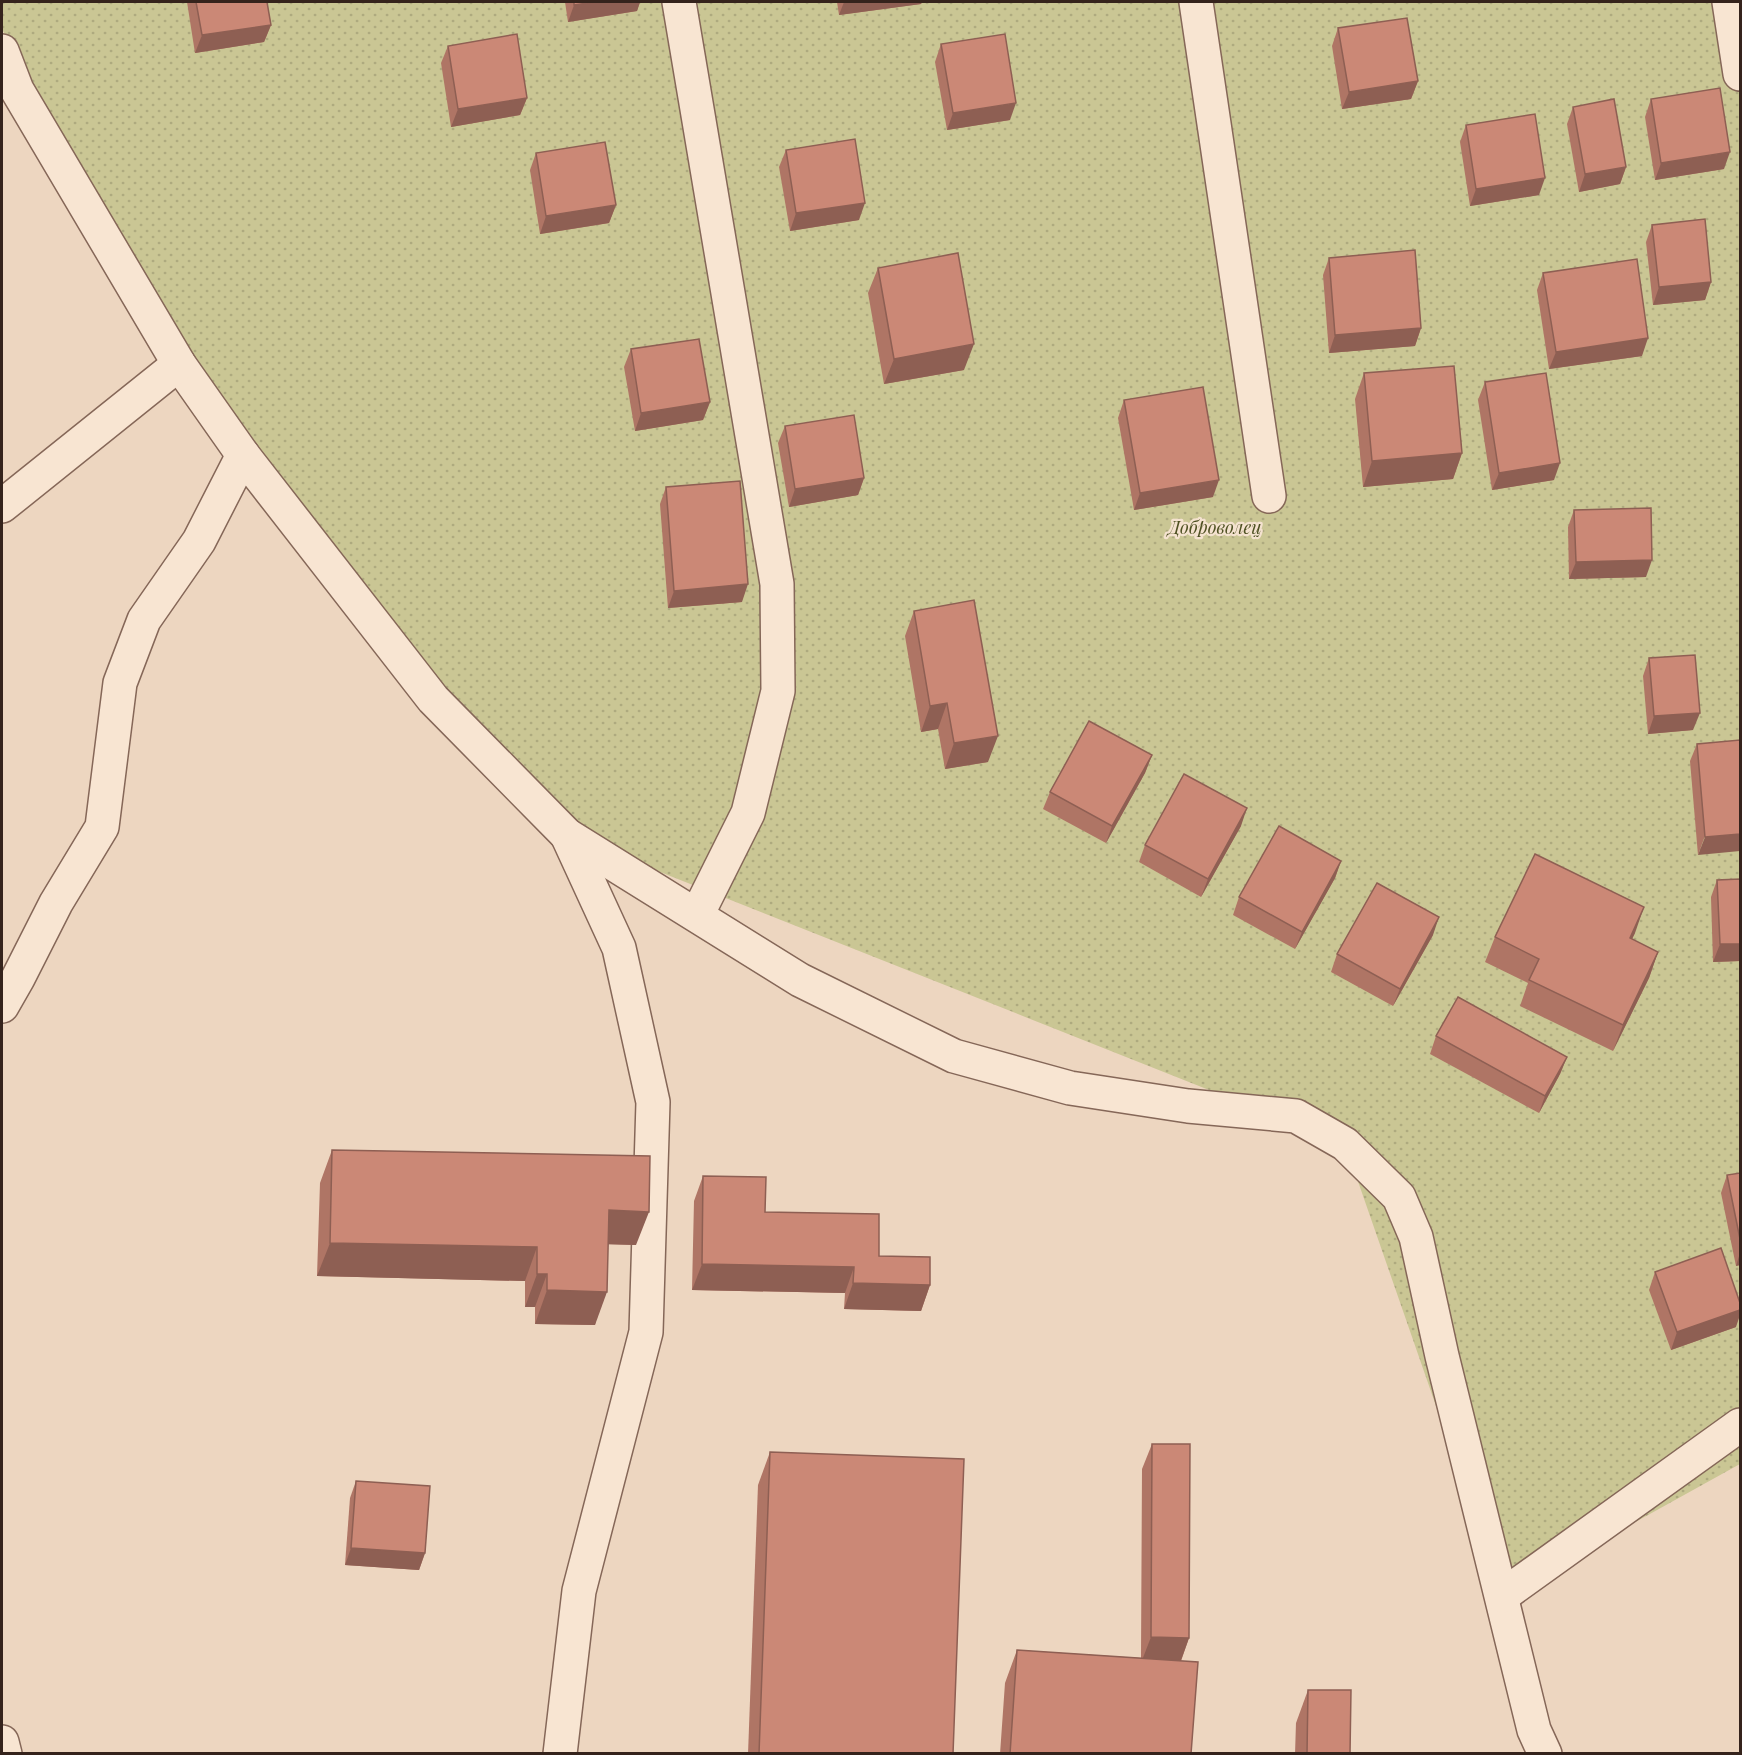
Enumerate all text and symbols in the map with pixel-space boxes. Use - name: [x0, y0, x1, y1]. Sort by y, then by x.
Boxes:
- park label: Доброволец: [1166, 515, 1261, 539]

